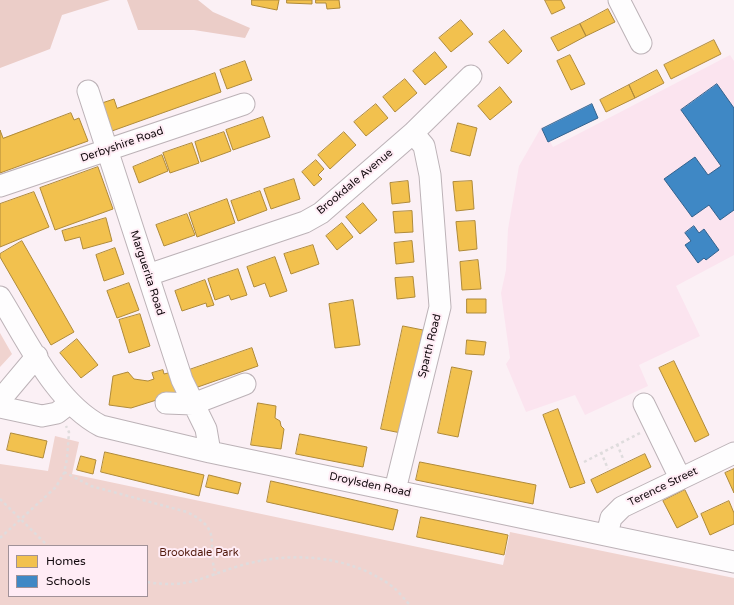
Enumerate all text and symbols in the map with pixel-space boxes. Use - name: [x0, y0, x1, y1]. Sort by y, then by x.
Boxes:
- street label: Derbyshire Road: [79, 125, 165, 165]
- street label: Brookdale Avenue: [314, 146, 396, 218]
- street label: Marguerita Road: [127, 229, 167, 317]
- street label: Sparth Road: [416, 313, 444, 379]
- street label: Terence Street: [626, 465, 700, 509]
- street label: Droylsden Road: [328, 470, 412, 500]
- legend: [8, 545, 148, 597]
- park label: Brookdale Park: [159, 546, 239, 560]
- text: Homes: [46, 554, 86, 568]
- text: Schools: [46, 574, 90, 588]

